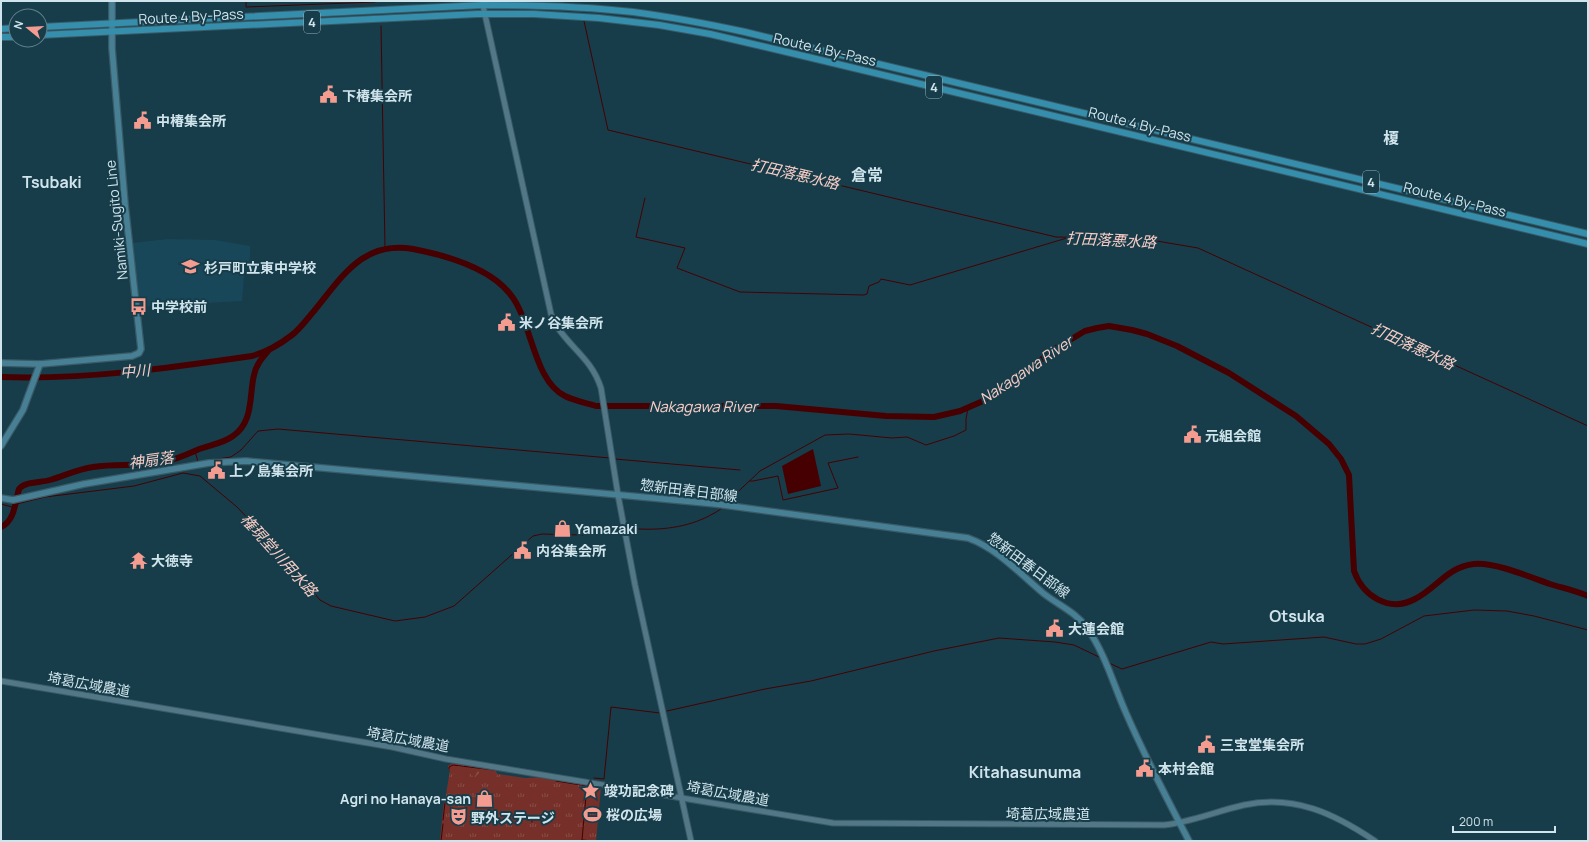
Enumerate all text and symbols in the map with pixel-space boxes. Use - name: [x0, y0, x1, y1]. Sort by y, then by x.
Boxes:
- street label: Route 4 By-Pass: [138, 4, 244, 28]
- north arrow: [8, 8, 48, 48]
- road number: 4: [304, 11, 320, 33]
- text: N: [10, 19, 26, 31]
- street label: Route 4 By-Pass: [772, 28, 878, 70]
- road number: 4: [926, 76, 942, 98]
- public building icon: 下椿集会所: [319, 85, 339, 105]
- place label: 下椿集会所: [342, 86, 412, 105]
- street label: Route 4 By-Pass: [1087, 102, 1193, 146]
- public building icon: 中椿集会所: [133, 110, 153, 130]
- place label: 中椿集会所: [156, 111, 226, 130]
- district label: 榎: [1383, 127, 1399, 149]
- water label: 打田落悪水路: [749, 154, 843, 195]
- street label: Namiki-Sugito Line: [100, 159, 132, 281]
- district label: 倉常: [851, 164, 883, 186]
- district label: Tsubaki: [22, 171, 82, 193]
- road number: 4: [1363, 171, 1379, 193]
- street label: Route 4 By-Pass: [1402, 177, 1508, 221]
- water label: 打田落悪水路: [1066, 227, 1158, 253]
- school or university icon: 杉戸町立東中学校: [181, 257, 201, 277]
- place label: 杉戸町立東中学校: [204, 258, 316, 277]
- bus stop icon: 中学校前: [128, 296, 148, 316]
- place label: 中学校前: [151, 297, 207, 316]
- public building icon: 米ノ谷集会所: [496, 312, 516, 332]
- place label: 米ノ谷集会所: [519, 313, 603, 332]
- water label: 打田落悪水路: [1368, 317, 1460, 375]
- water label: Nakagawa River: [975, 330, 1079, 409]
- water label: 中川: [119, 359, 153, 383]
- water label: Nakagawa River: [649, 396, 760, 417]
- public building icon: 元組会館: [1182, 425, 1202, 445]
- place label: 元組会館: [1205, 426, 1261, 445]
- water label: 神扇落: [127, 446, 177, 474]
- public building icon: 上ノ島集会所: [206, 460, 226, 480]
- place label: 上ノ島集会所: [229, 461, 313, 480]
- street label: 惣新田春日部線: [639, 475, 739, 505]
- water label: 権現堂川用水路: [236, 509, 323, 603]
- shop icon: Yamazaki: [552, 518, 572, 538]
- place label: Yamazaki: [575, 519, 638, 538]
- street label: 惣新田春日部線: [984, 528, 1074, 602]
- public building icon: 内谷集会所: [513, 540, 533, 560]
- place label: 内谷集会所: [536, 541, 606, 560]
- temple icon: 大徳寺: [128, 550, 148, 570]
- place label: 大徳寺: [151, 551, 193, 570]
- district label: Otsuka: [1269, 605, 1325, 627]
- public building icon: 大蓮会館: [1045, 618, 1065, 638]
- place label: 大蓮会館: [1068, 619, 1124, 638]
- street label: 埼葛広域農道: [46, 667, 132, 701]
- street label: 埼葛広域農道: [365, 722, 451, 756]
- public building icon: 三宝堂集会所: [1197, 734, 1217, 754]
- place label: 三宝堂集会所: [1220, 735, 1304, 754]
- public building icon: 本村会館: [1135, 758, 1155, 778]
- place label: 本村会館: [1158, 759, 1214, 778]
- district label: Kitahasunuma: [969, 761, 1081, 783]
- street label: 埼葛広域農道: [685, 776, 771, 810]
- place icon: 竣功記念碑: [581, 780, 601, 800]
- place label: 竣功記念碑: [604, 781, 674, 800]
- shop icon: Agri no Hanaya-san: [474, 788, 494, 808]
- place label: Agri no Hanaya-san: [340, 789, 471, 808]
- sports icon: 桜の広場: [583, 804, 603, 824]
- street label: 埼葛広域農道: [1006, 804, 1090, 823]
- place label: 桜の広場: [606, 805, 662, 824]
- theatre icon: 野外ステージ: [448, 807, 468, 827]
- place label: 野外ステージ: [471, 808, 555, 827]
- scale bar: [1453, 808, 1555, 834]
- text: 200 m: [1459, 813, 1493, 830]

